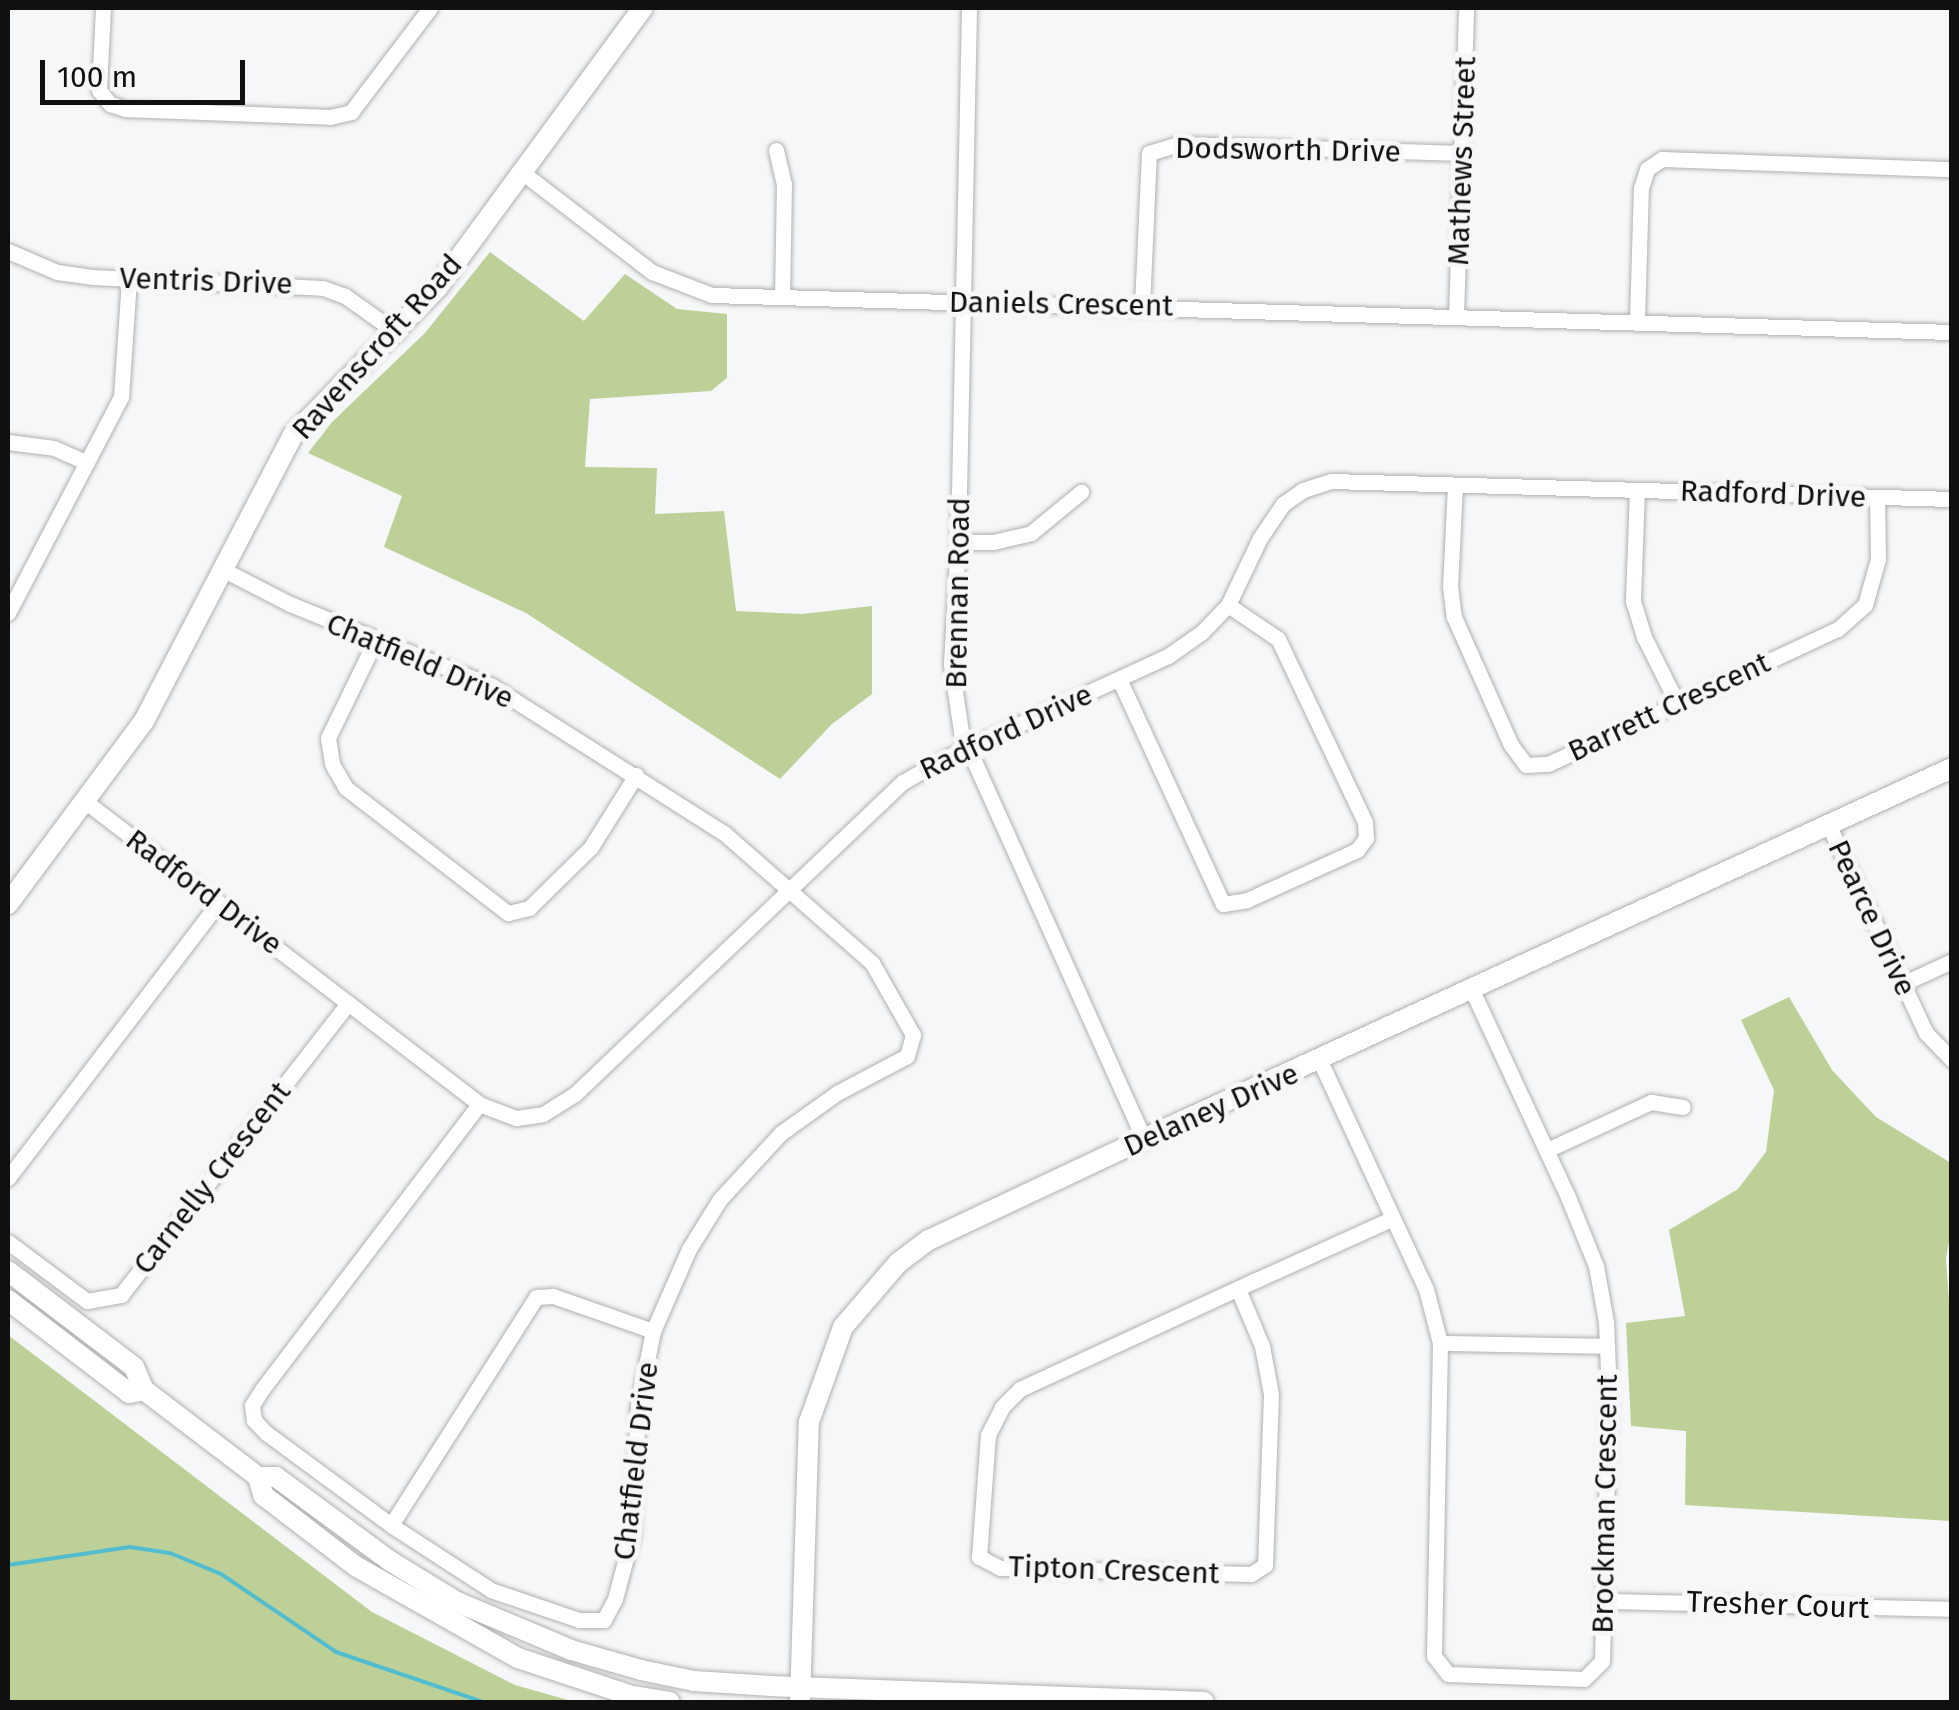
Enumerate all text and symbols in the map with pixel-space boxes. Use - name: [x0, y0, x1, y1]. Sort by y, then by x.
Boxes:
- scale bar: [45, 40, 250, 102]
- street label: Mathews Street: [1440, 56, 1484, 266]
- text: 100 m: [57, 59, 137, 95]
- street label: Dodsworth Drive: [1175, 130, 1401, 170]
- street label: Ravenscroft Road: [284, 247, 470, 447]
- street label: Ventris Drive: [119, 260, 293, 302]
- street label: Daniels Crescent: [949, 284, 1173, 324]
- street label: Radford Drive: [1679, 473, 1867, 515]
- street label: Brennan Road: [938, 497, 978, 689]
- street label: Chatfield Drive: [321, 605, 519, 717]
- street label: Barrett Crescent: [1562, 644, 1776, 770]
- street label: Radford Drive: [914, 676, 1098, 788]
- street label: Radford Drive: [119, 822, 289, 962]
- street label: Pearce Drive: [1820, 834, 1924, 1002]
- street label: Delaney Drive: [1118, 1055, 1304, 1165]
- street label: Carnelly Crescent: [126, 1075, 298, 1281]
- street label: Chatfield Drive: [606, 1360, 666, 1562]
- street label: Brockman Crescent: [1585, 1374, 1625, 1634]
- street label: Tipton Crescent: [1008, 1548, 1220, 1592]
- street label: Tresher Court: [1686, 1584, 1870, 1626]

